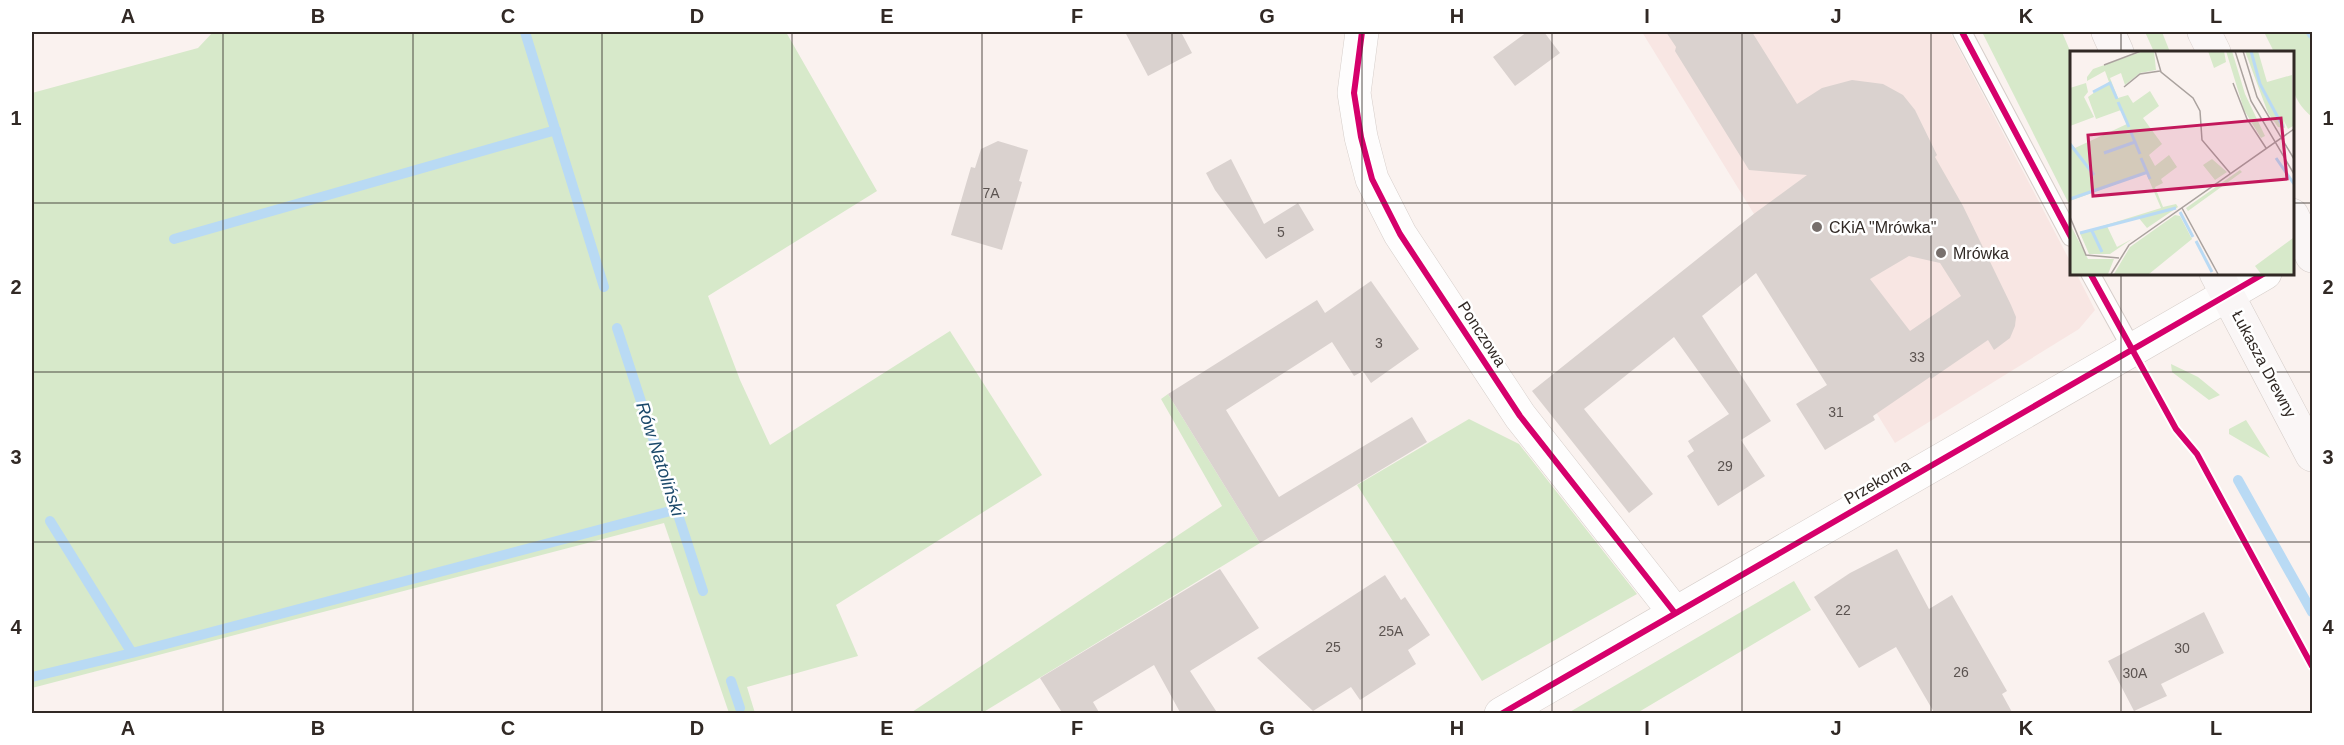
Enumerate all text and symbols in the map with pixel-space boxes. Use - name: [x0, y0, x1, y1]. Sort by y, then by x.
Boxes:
- text: A: [121, 5, 135, 27]
- text: B: [311, 5, 325, 27]
- text: C: [501, 5, 515, 27]
- text: D: [690, 5, 704, 27]
- text: E: [880, 5, 894, 27]
- text: F: [1071, 5, 1083, 27]
- text: G: [1259, 5, 1275, 27]
- text: H: [1450, 5, 1464, 27]
- text: I: [1644, 5, 1650, 27]
- text: J: [1830, 5, 1842, 27]
- text: K: [2019, 5, 2034, 27]
- text: L: [2210, 5, 2222, 27]
- inset map: [2070, 51, 2293, 274]
- text: 1: [10, 107, 22, 129]
- text: 1: [2322, 107, 2334, 129]
- house number: 7A: [982, 185, 1000, 201]
- place label: CKiA "Mrówka": [1829, 219, 1936, 236]
- marker: CKiA "Mrówka": [1810, 220, 1824, 234]
- house number: 5: [1277, 224, 1285, 240]
- place label: Mrówka: [1953, 245, 2009, 262]
- marker: Mrówka: [1934, 246, 1948, 260]
- text: 2: [10, 276, 22, 298]
- text: 2: [2322, 276, 2334, 298]
- street label: Ponczowa: [1455, 298, 1509, 370]
- street label: Łukasza Drewny: [2229, 308, 2299, 420]
- house number: 3: [1375, 335, 1383, 351]
- house number: 33: [1909, 349, 1925, 365]
- water label: Rów Natoliński: [632, 399, 688, 520]
- house number: 31: [1828, 404, 1844, 420]
- text: 3: [10, 446, 22, 468]
- text: 3: [2322, 446, 2334, 468]
- street label: Przekorna: [1841, 456, 1913, 508]
- house number: 29: [1717, 458, 1733, 474]
- house number: 22: [1835, 602, 1851, 618]
- text: 4: [10, 616, 22, 638]
- text: 4: [2322, 616, 2334, 638]
- house number: 25A: [1379, 623, 1404, 639]
- house number: 25: [1325, 639, 1341, 655]
- house number: 30: [2174, 640, 2190, 656]
- house number: 26: [1953, 664, 1969, 680]
- house number: 30A: [2123, 665, 2148, 681]
- text: A: [121, 717, 135, 739]
- text: B: [311, 717, 325, 739]
- text: C: [501, 717, 515, 739]
- text: D: [690, 717, 704, 739]
- text: E: [880, 717, 894, 739]
- text: F: [1071, 717, 1083, 739]
- text: G: [1259, 717, 1275, 739]
- text: H: [1450, 717, 1464, 739]
- text: I: [1644, 717, 1650, 739]
- text: J: [1830, 717, 1842, 739]
- text: K: [2019, 717, 2034, 739]
- text: L: [2210, 717, 2222, 739]

